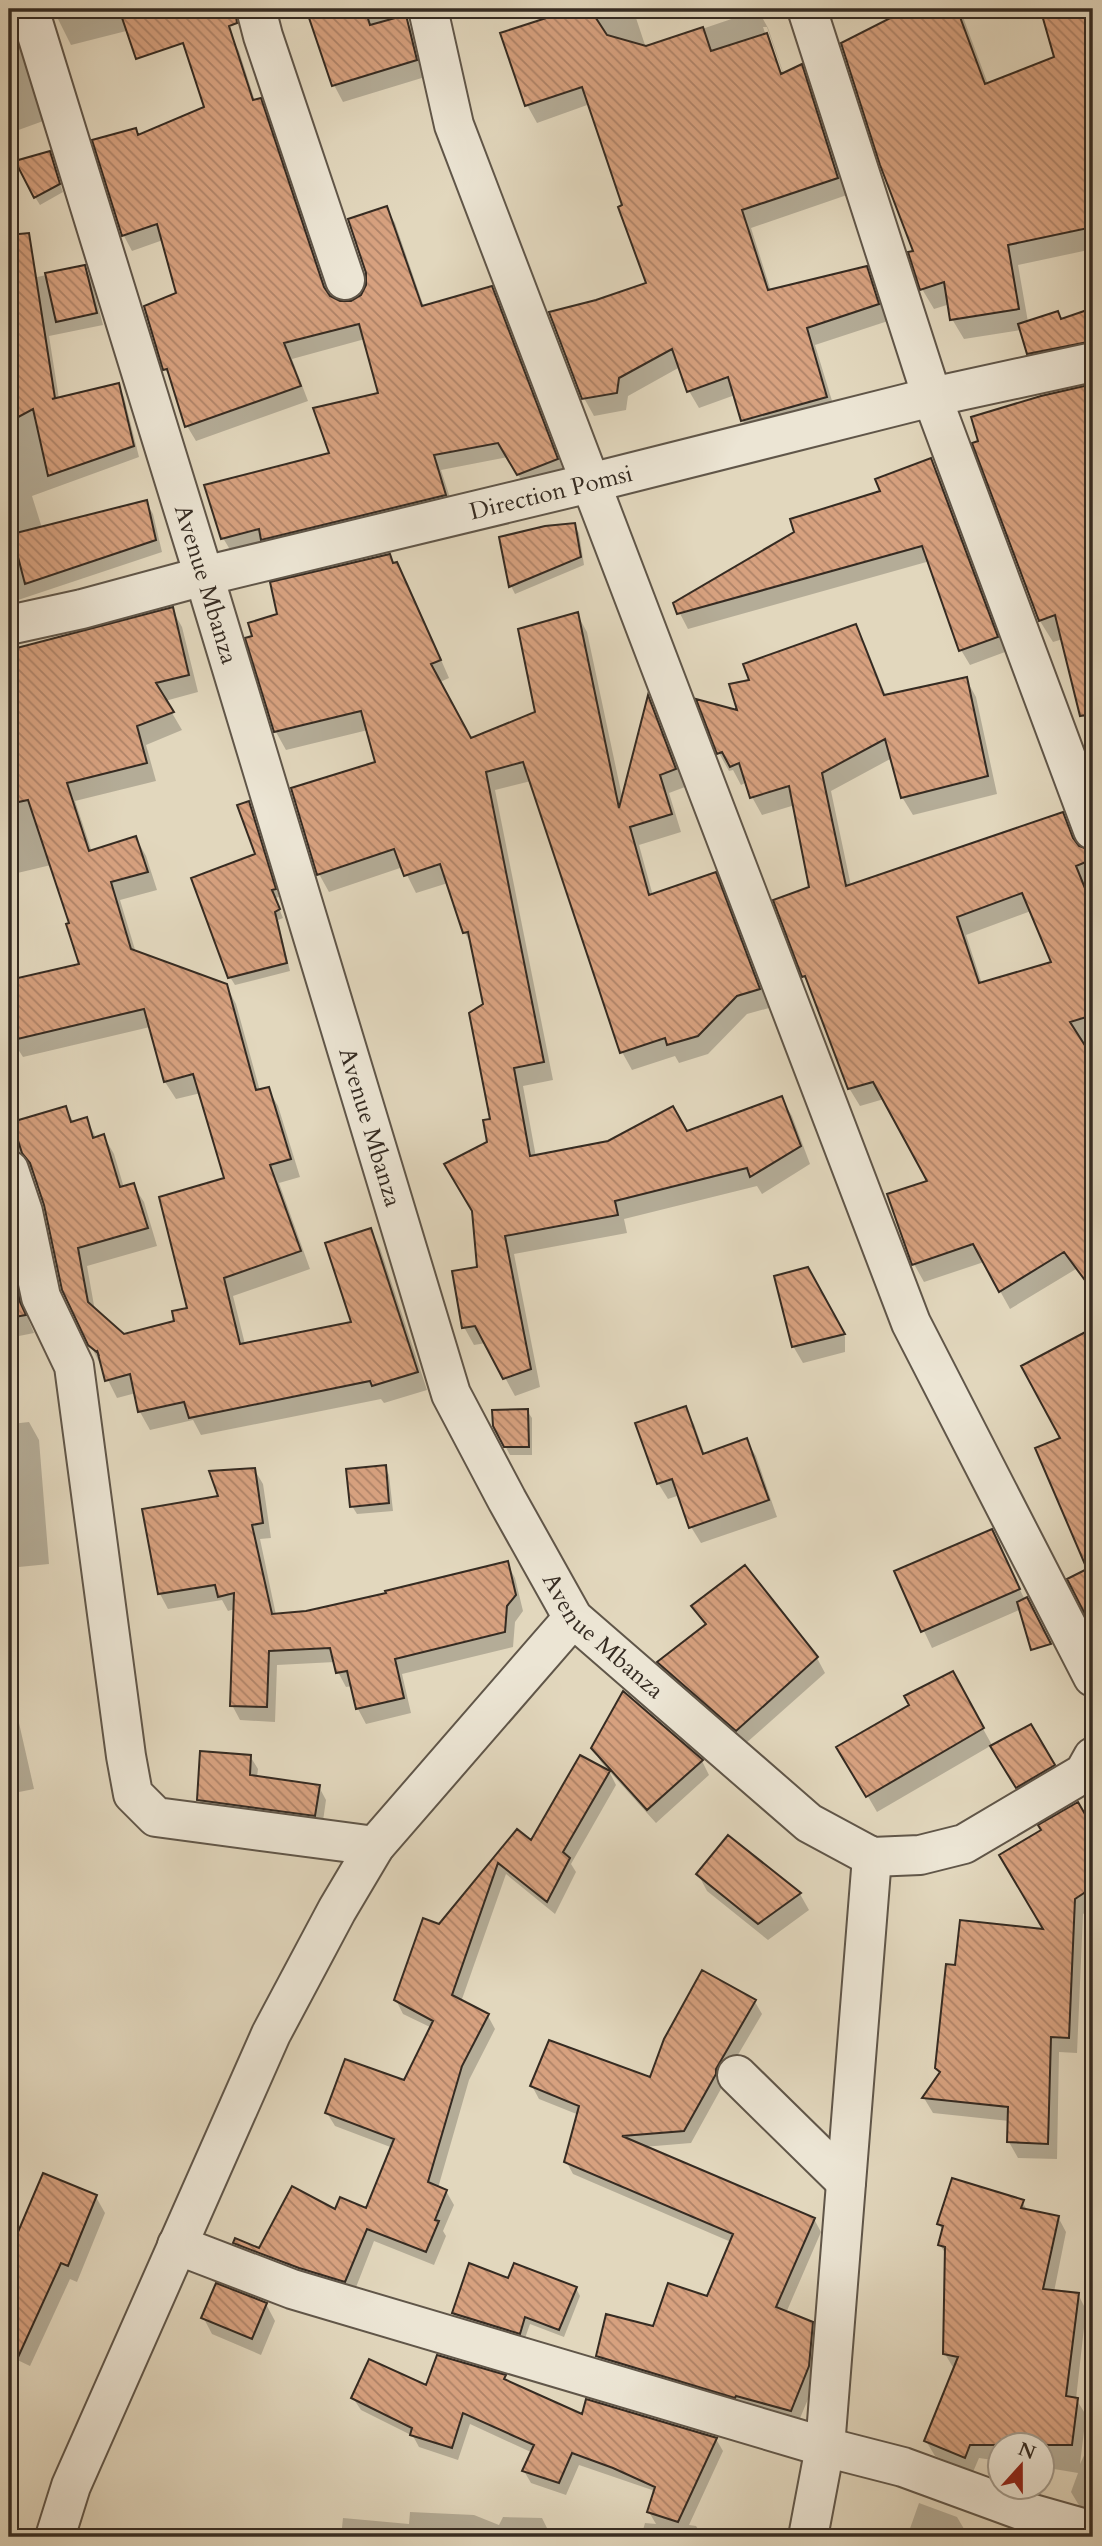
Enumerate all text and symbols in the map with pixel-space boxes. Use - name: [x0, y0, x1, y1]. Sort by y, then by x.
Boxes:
- street label: Direction Pomsi: [466, 456, 636, 528]
- street label: Avenue Mbanza: [166, 501, 246, 669]
- street label: Avenue Mbanza: [331, 1043, 410, 1211]
- street label: Avenue Mbanza: [534, 1567, 671, 1707]
- north arrow: [986, 2430, 1056, 2500]
- text: N: [1014, 2436, 1040, 2466]

